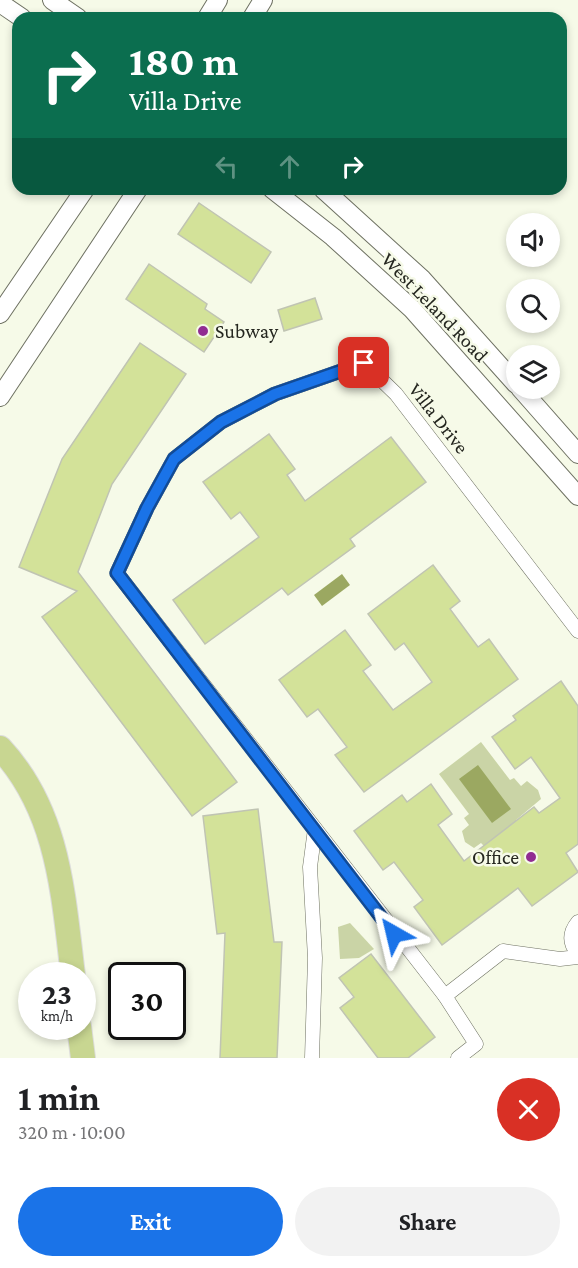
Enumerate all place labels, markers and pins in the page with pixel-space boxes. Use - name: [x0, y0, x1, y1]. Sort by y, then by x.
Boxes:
- place label: Subway: [215, 320, 279, 343]
- marker: Subway: [196, 324, 210, 338]
- pin: [338, 337, 389, 388]
- place label: Office: [472, 846, 519, 868]
- marker: Office: [524, 850, 538, 864]

